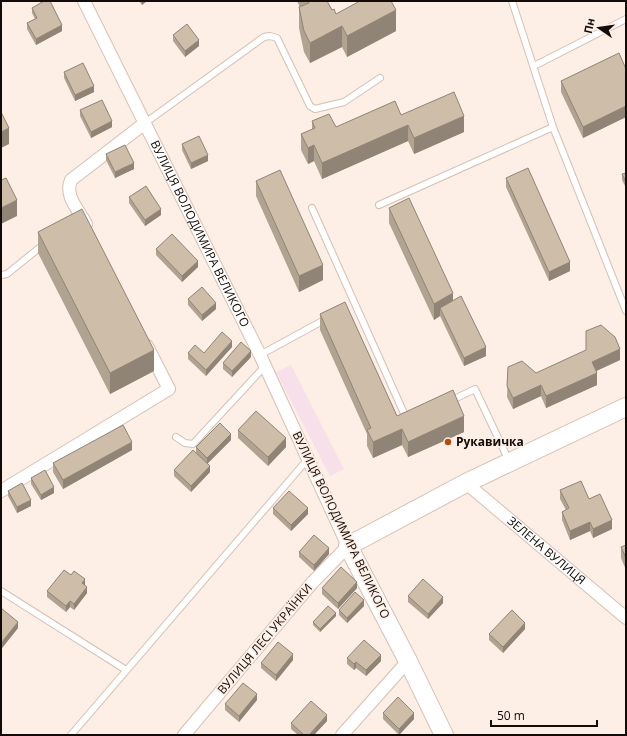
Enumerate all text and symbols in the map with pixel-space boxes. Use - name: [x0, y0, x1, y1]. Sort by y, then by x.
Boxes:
- north arrow: [579, 8, 619, 48]
- text: Пн: [580, 16, 598, 35]
- street label: ВУЛИЦЯ ВОЛОДИМИРА ВЕЛИКОГО: [147, 137, 254, 330]
- street label: ВУЛИЦЯ ВОЛОДИМИРА ВЕЛИКОГО: [289, 428, 394, 621]
- place label: Рукавичка: [456, 433, 524, 450]
- marker: Рукавичка: [443, 437, 453, 447]
- street label: ЗЕЛЕНА ВУЛИЦЯ: [504, 512, 589, 588]
- street label: ВУЛИЦЯ ЛЕСІ УКРАЇНКИ: [213, 580, 316, 698]
- scale bar: [491, 702, 597, 728]
- text: 50 m: [497, 707, 525, 724]

